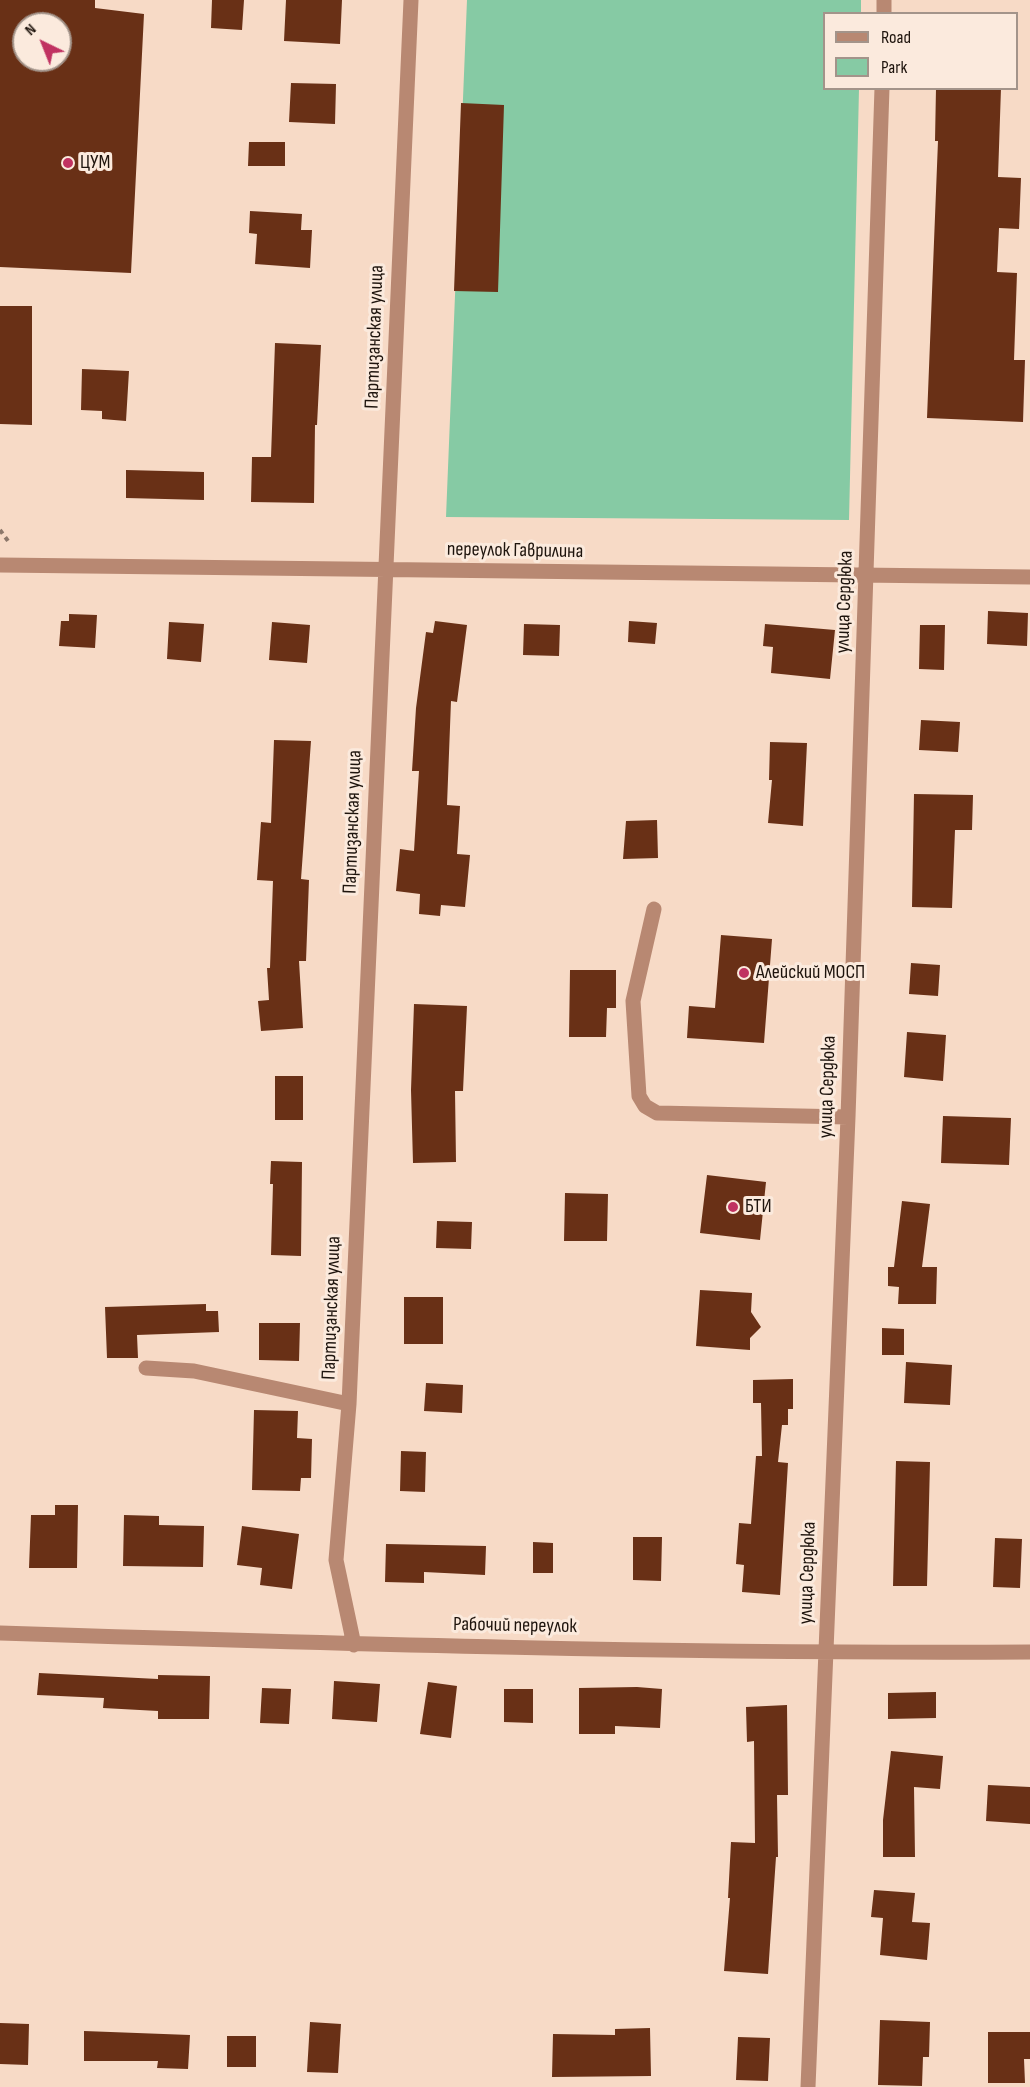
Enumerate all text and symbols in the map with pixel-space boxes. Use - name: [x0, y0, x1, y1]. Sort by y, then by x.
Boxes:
- north arrow: [12, 12, 72, 72]
- legend: [823, 12, 1018, 90]
- text: N: [21, 20, 40, 40]
- text: Road: [881, 27, 911, 48]
- text: Park: [881, 57, 907, 78]
- place label: ЦУМ: [80, 151, 110, 175]
- marker: ЦУМ: [61, 156, 75, 170]
- street label: Партизанская улица: [360, 265, 390, 409]
- street label: переулок Гаврилина: [447, 538, 583, 564]
- street label: улица Сердюка: [831, 550, 859, 654]
- street label: Партизанская улица: [338, 750, 368, 894]
- place label: Алейский МОСП: [756, 961, 865, 985]
- marker: Алейский МОСП: [737, 966, 751, 980]
- street label: улица Сердюка: [814, 1035, 842, 1139]
- place label: БТИ: [745, 1195, 772, 1219]
- marker: БТИ: [726, 1200, 740, 1214]
- street label: Партизанская улица: [317, 1236, 347, 1380]
- street label: улица Сердюка: [794, 1521, 822, 1625]
- street label: Рабочий переулок: [453, 1613, 577, 1639]

